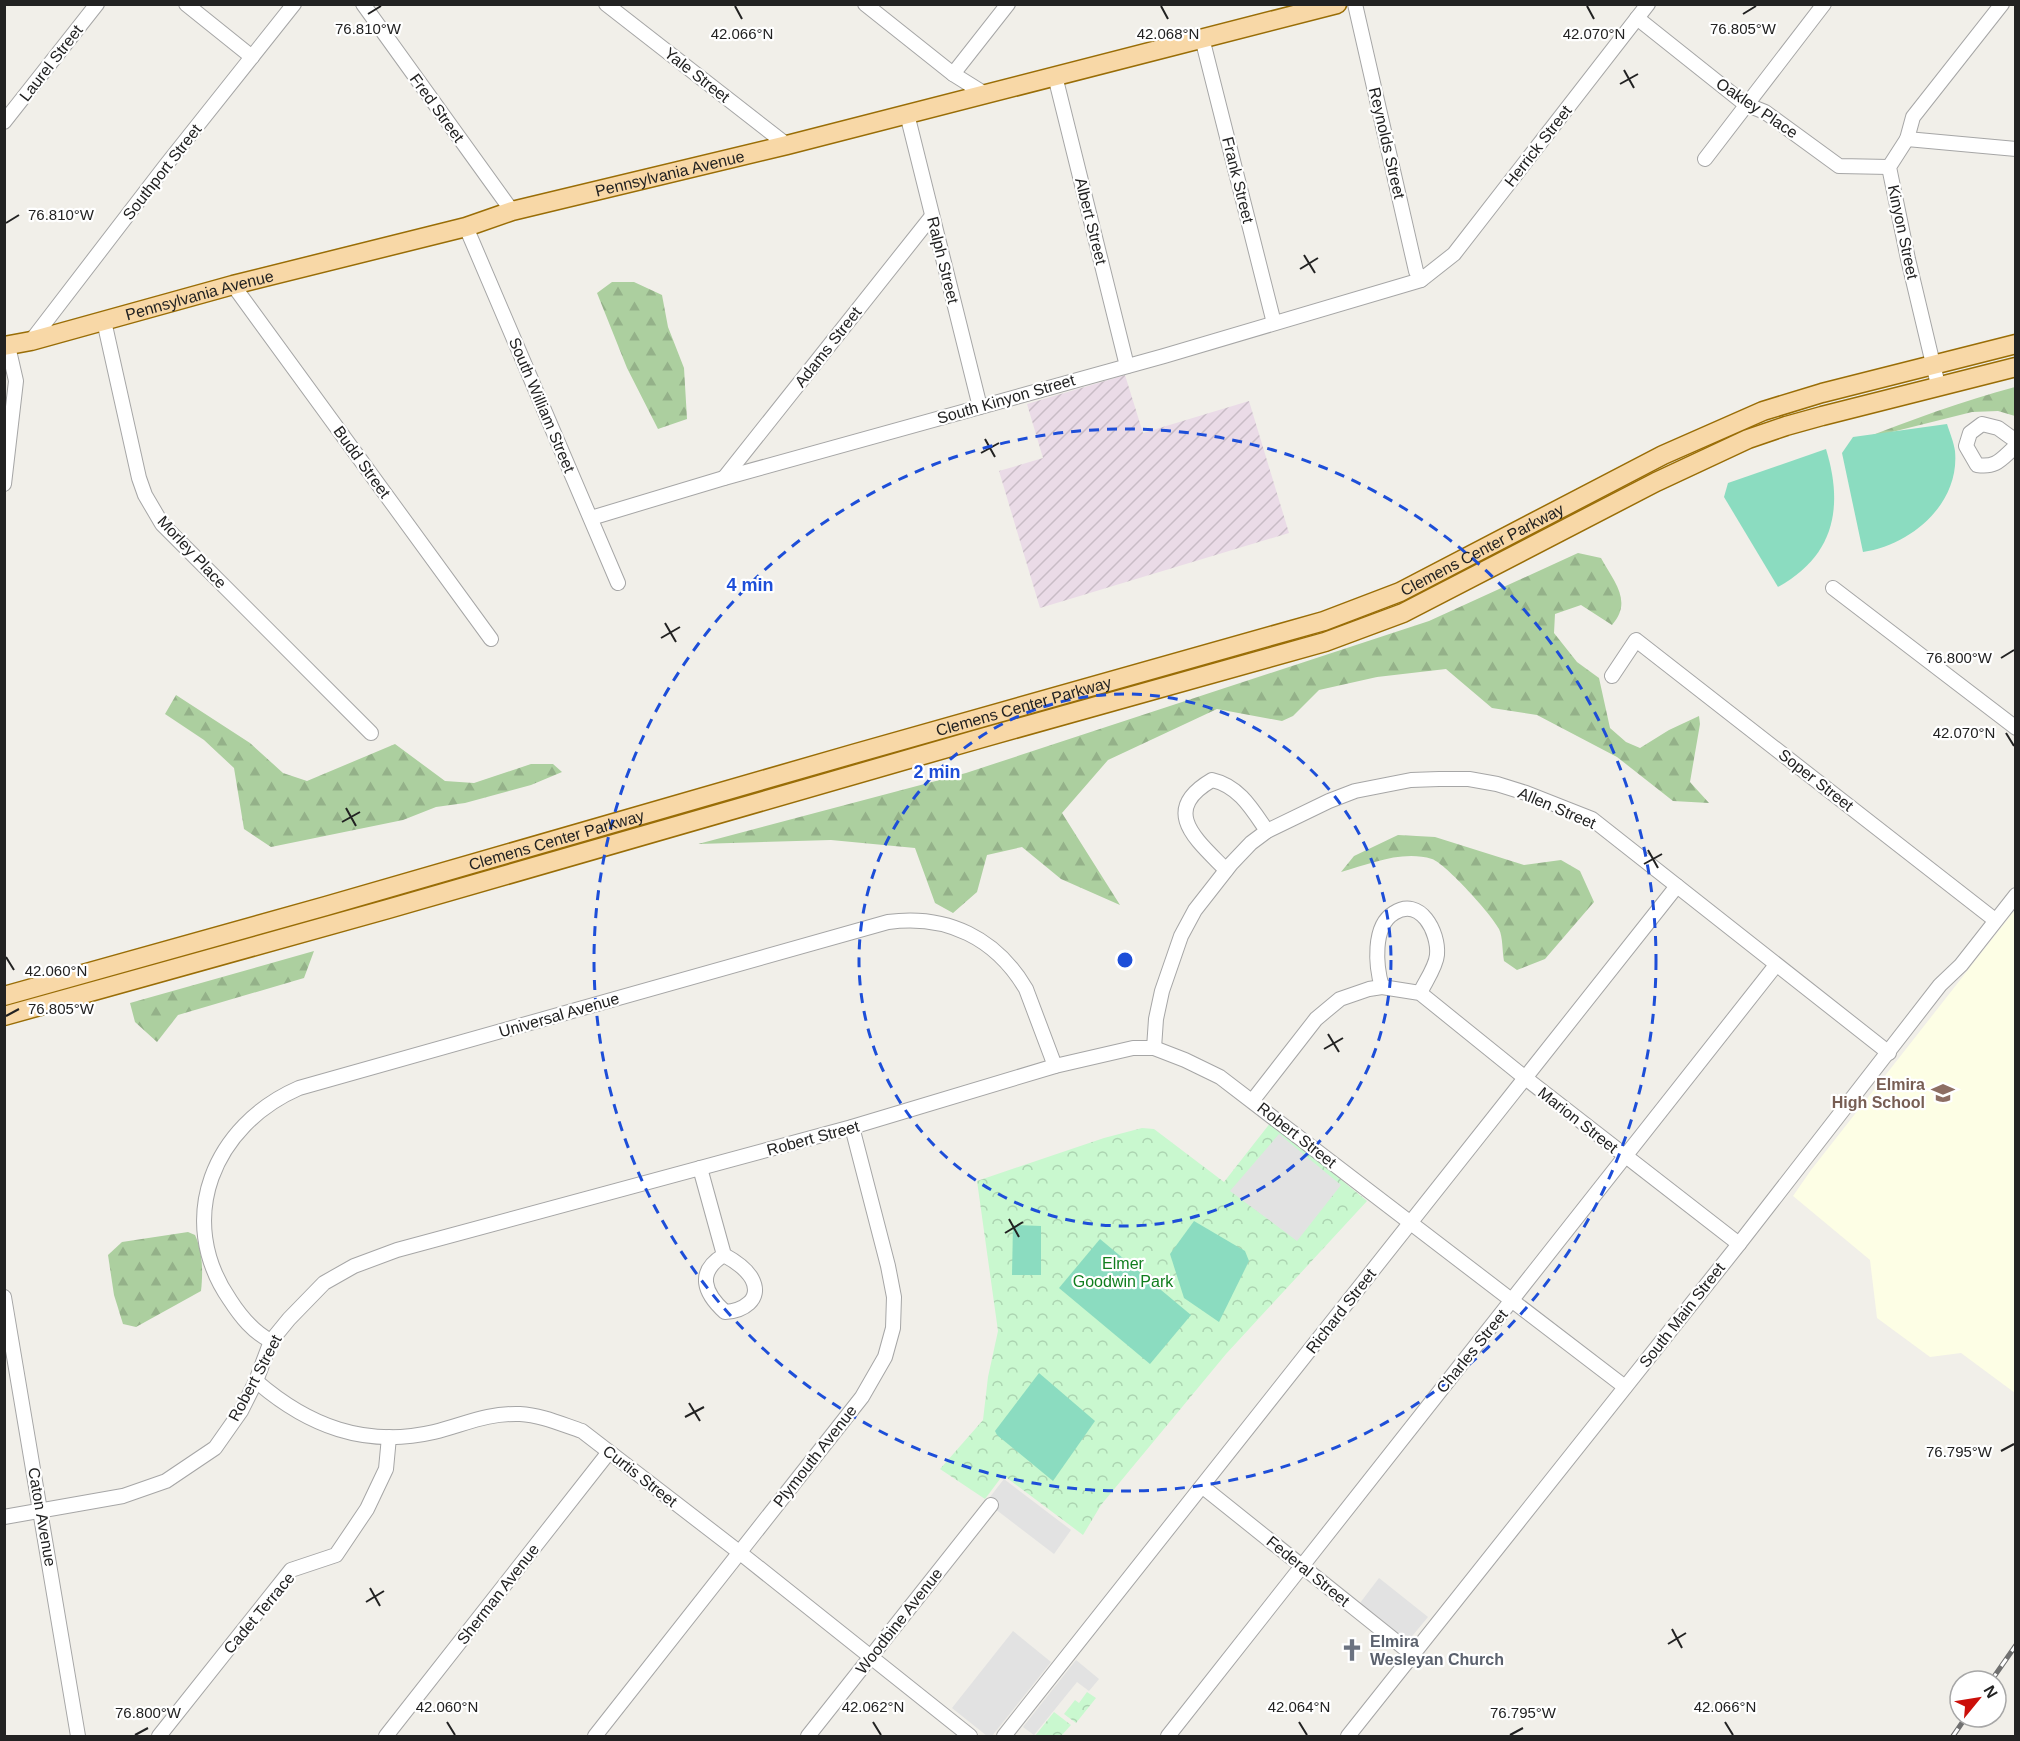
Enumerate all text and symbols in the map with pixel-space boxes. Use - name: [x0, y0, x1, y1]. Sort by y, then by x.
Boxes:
- text: 76.810°W: [335, 20, 402, 37]
- text: 76.805°W: [1710, 20, 1777, 37]
- street label: Laurel Street: [16, 21, 86, 104]
- text: 42.066°N: [711, 25, 773, 42]
- text: 42.068°N: [1137, 25, 1199, 42]
- text: 42.070°N: [1563, 25, 1625, 42]
- street label: Yale Street: [661, 44, 733, 106]
- street label: Fred Street: [407, 71, 468, 146]
- street label: Oakley Place: [1713, 75, 1801, 141]
- street label: Reynolds Street: [1366, 86, 1408, 201]
- street label: Herrick Street: [1501, 102, 1575, 190]
- street label: Southport Street: [119, 120, 205, 223]
- street label: Frank Street: [1219, 135, 1257, 225]
- street label: Pennsylvania Avenue: [593, 147, 746, 199]
- street label: Albert Street: [1072, 176, 1110, 267]
- street label: Kinyon Street: [1885, 183, 1921, 281]
- text: 76.810°W: [28, 206, 95, 223]
- street label: Ralph Street: [924, 215, 962, 306]
- street label: Pennsylvania Avenue: [123, 267, 275, 323]
- street label: Adams Street: [791, 303, 865, 390]
- street label: South William Street: [506, 335, 578, 476]
- street label: South Kinyon Street: [935, 371, 1077, 427]
- street label: Budd Street: [330, 423, 394, 502]
- street label: Clemens Center Parkway: [1398, 500, 1566, 599]
- street label: Morley Place: [154, 512, 230, 592]
- text: 4 min: [726, 575, 774, 595]
- text: 76.800°W: [1926, 649, 1993, 666]
- street label: Clemens Center Parkway: [934, 673, 1113, 739]
- text: 42.070°N: [1933, 724, 1995, 741]
- street label: Soper Street: [1775, 746, 1857, 815]
- text: 2 min: [913, 762, 961, 782]
- street label: Allen Street: [1516, 784, 1599, 832]
- street label: Clemens Center Parkway: [467, 806, 646, 873]
- centre of rings: [1115, 950, 1135, 970]
- text: 42.060°N: [25, 962, 87, 979]
- street label: Universal Avenue: [497, 990, 621, 1040]
- text: 76.805°W: [28, 1000, 95, 1017]
- place label: Elmira High School: [1832, 1076, 1925, 1111]
- school or university icon: Elmira High School: [1930, 1080, 1956, 1106]
- street label: Marion Street: [1535, 1084, 1622, 1157]
- street label: Robert Street: [1254, 1099, 1340, 1171]
- street label: Robert Street: [765, 1117, 862, 1159]
- park label: Elmer Goodwin Park: [1073, 1255, 1174, 1290]
- street label: South Main Street: [1636, 1259, 1728, 1371]
- street label: Richard Street: [1303, 1265, 1380, 1357]
- street label: Charles Street: [1433, 1305, 1511, 1396]
- street label: Robert Street: [225, 1332, 285, 1424]
- street label: Plymouth Avenue: [770, 1402, 860, 1510]
- street label: Curtis Street: [600, 1442, 681, 1510]
- text: 76.795°W: [1926, 1443, 1993, 1460]
- street label: Caton Avenue: [25, 1466, 59, 1568]
- street label: Federal Street: [1263, 1532, 1353, 1610]
- street label: Sherman Avenue: [454, 1540, 542, 1647]
- street label: Woodbine Avenue: [853, 1565, 946, 1677]
- street label: Cadet Terrace: [220, 1569, 298, 1657]
- place label: Elmira Wesleyan Church: [1370, 1633, 1504, 1668]
- church icon: Elmira Wesleyan Church: [1339, 1637, 1365, 1663]
- north arrow: [1948, 1669, 2008, 1729]
- text: N: [1980, 1682, 2001, 1701]
- text: 42.060°N: [416, 1698, 478, 1715]
- text: 42.062°N: [842, 1698, 904, 1715]
- text: 42.064°N: [1268, 1698, 1330, 1715]
- text: 42.066°N: [1694, 1698, 1756, 1715]
- text: 76.800°W: [115, 1704, 182, 1721]
- text: 76.795°W: [1490, 1704, 1557, 1721]

